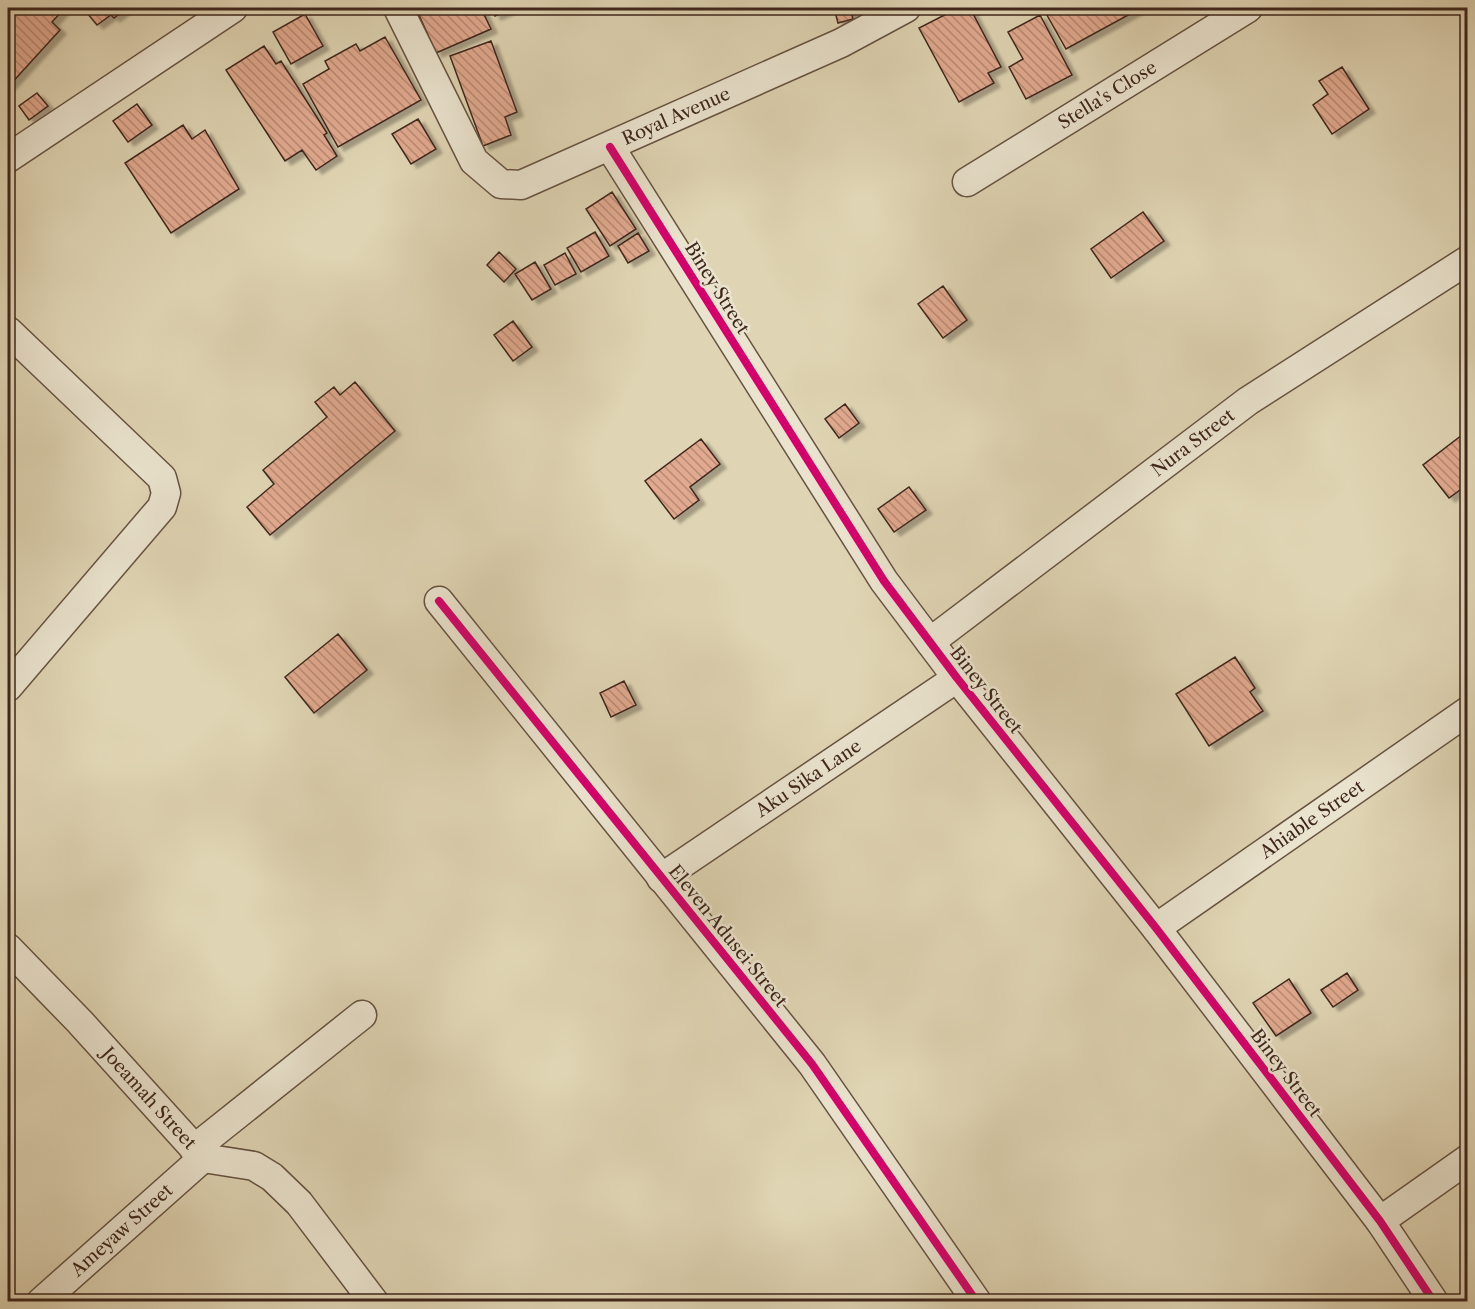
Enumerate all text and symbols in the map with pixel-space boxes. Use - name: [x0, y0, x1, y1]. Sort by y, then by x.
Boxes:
- street label: Stella's Close: [1054, 56, 1161, 134]
- street label: Royal Avenue: [619, 83, 734, 150]
- street label: Biney Street: [680, 238, 754, 339]
- street label: Nura Street: [1147, 404, 1239, 481]
- street label: Biney Street: [945, 642, 1027, 738]
- street label: Aku Sika Lane: [751, 735, 866, 822]
- street label: Ahiable Street: [1255, 775, 1369, 864]
- street label: Eleven Adusei Street: [664, 860, 792, 1012]
- street label: Biney Street: [1246, 1025, 1327, 1122]
- street label: Joeamah Street: [95, 1040, 201, 1154]
- street label: Ameyaw Street: [66, 1179, 178, 1282]

